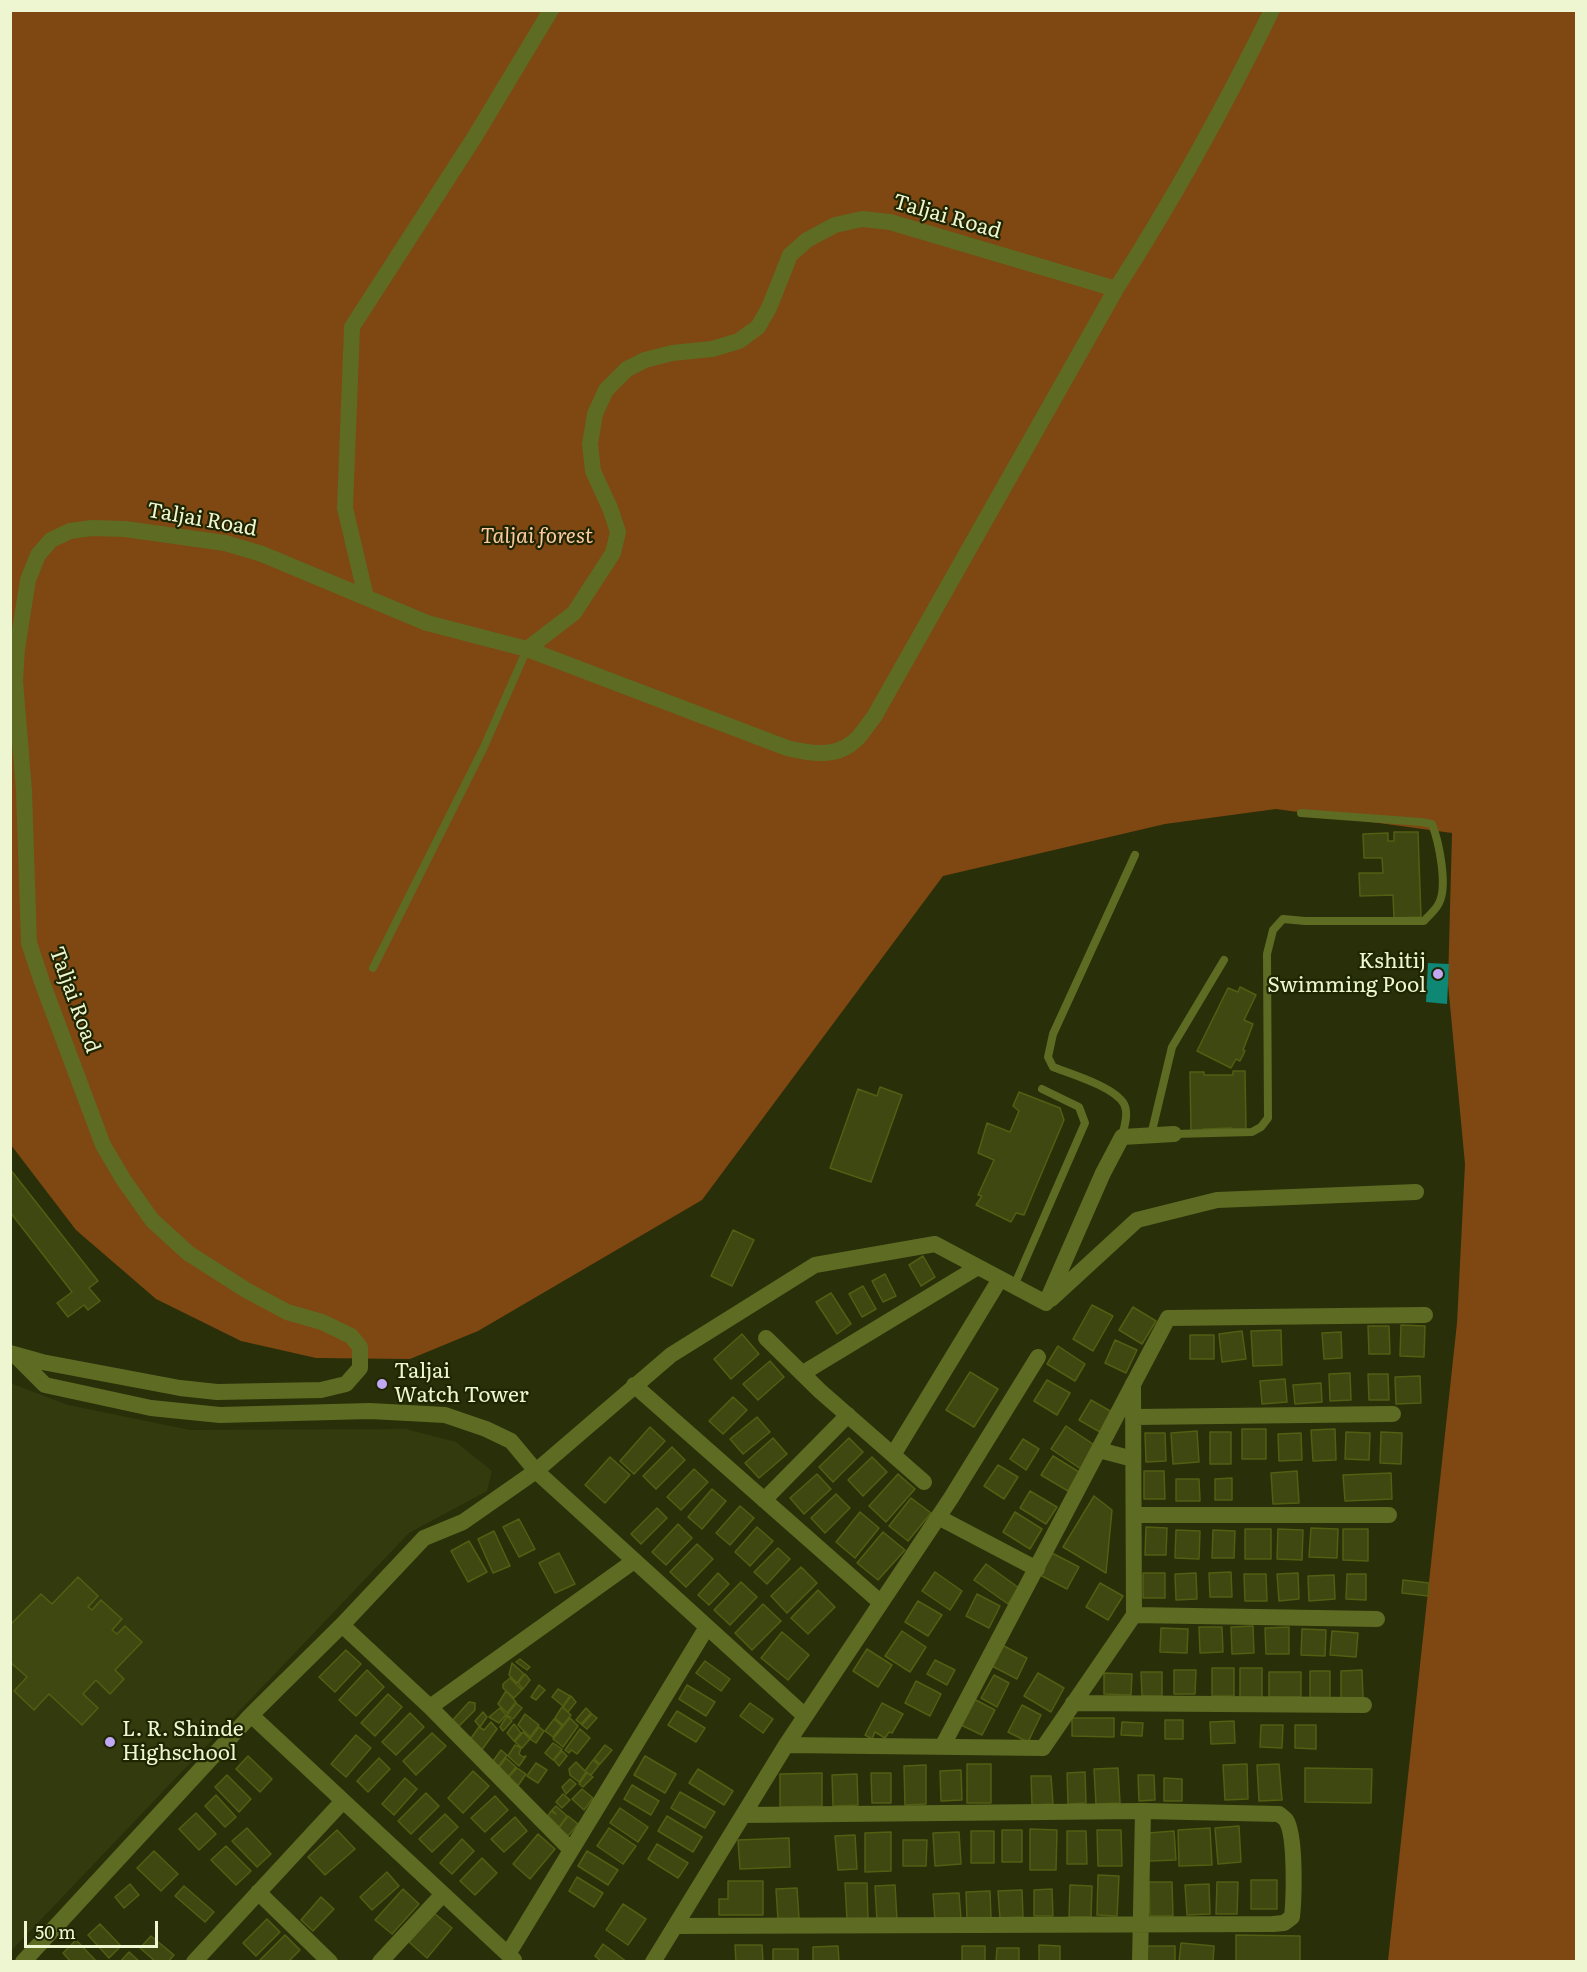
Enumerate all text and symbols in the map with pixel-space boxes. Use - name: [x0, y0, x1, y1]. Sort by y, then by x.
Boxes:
- street label: Taljai Road: [890, 190, 1004, 244]
- street label: Taljai Road: [145, 498, 259, 542]
- park label: Taljai forest: [481, 524, 593, 550]
- street label: Taljai Road: [43, 943, 105, 1057]
- place label: Kshitij Swimming Pool: [1267, 949, 1426, 999]
- marker: Kshitij Swimming Pool: [1431, 967, 1445, 981]
- place label: Taljai Watch Tower: [394, 1359, 529, 1409]
- marker: Taljai Watch Tower: [375, 1377, 389, 1391]
- place label: L. R. Shinde Highschool: [122, 1717, 244, 1767]
- marker: L. R. Shinde Highschool: [103, 1735, 117, 1749]
- scale bar: [27, 1909, 160, 1947]
- text: 50 m: [35, 1918, 76, 1945]

